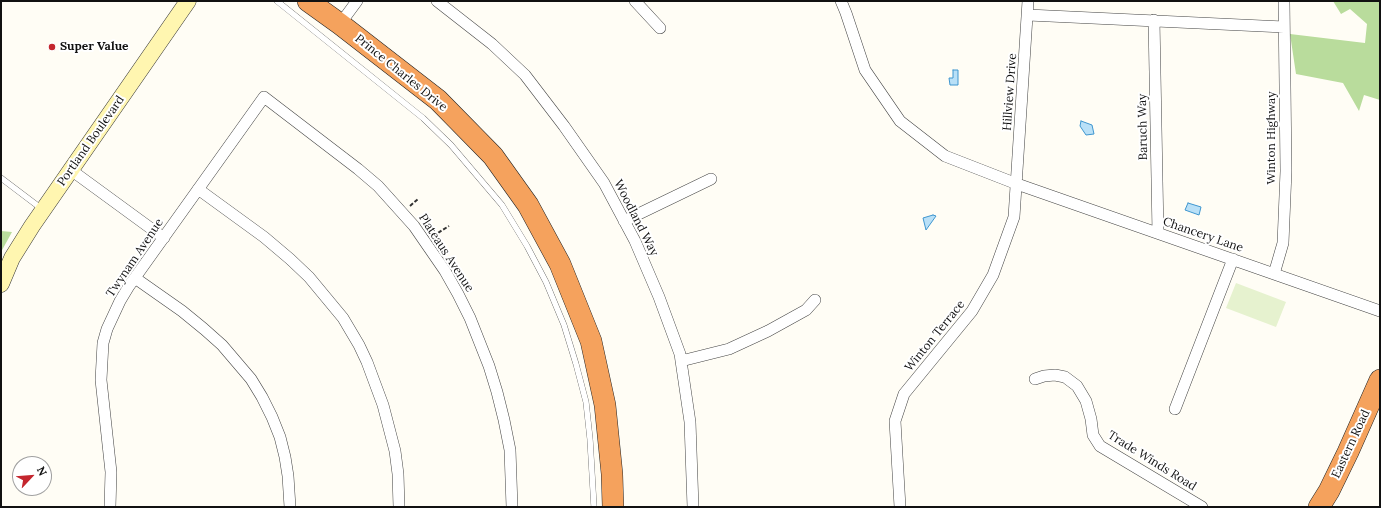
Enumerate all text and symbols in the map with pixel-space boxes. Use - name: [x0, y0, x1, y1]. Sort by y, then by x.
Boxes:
- street label: Prince Charles Drive: [352, 31, 450, 115]
- place label: Super Value: [60, 40, 129, 54]
- marker: Super Value: [47, 42, 57, 52]
- street label: Hillview Drive: [1000, 53, 1020, 131]
- street label: Winton Highway: [1265, 92, 1279, 184]
- street label: Portland Boulevard: [54, 93, 128, 189]
- street label: Baruch Way: [1135, 94, 1151, 160]
- street label: Woodland Way: [611, 177, 661, 259]
- street label: Plateaus Avenue: [415, 211, 477, 295]
- street label: Chancery Lane: [1161, 215, 1245, 255]
- street label: Twynam Avenue: [103, 216, 167, 300]
- street label: Winton Terrace: [902, 298, 968, 374]
- street label: Eastern Road: [1329, 407, 1373, 481]
- street label: Trade Winds Road: [1105, 428, 1199, 494]
- north arrow: [12, 456, 52, 496]
- text: N: [34, 464, 50, 478]

